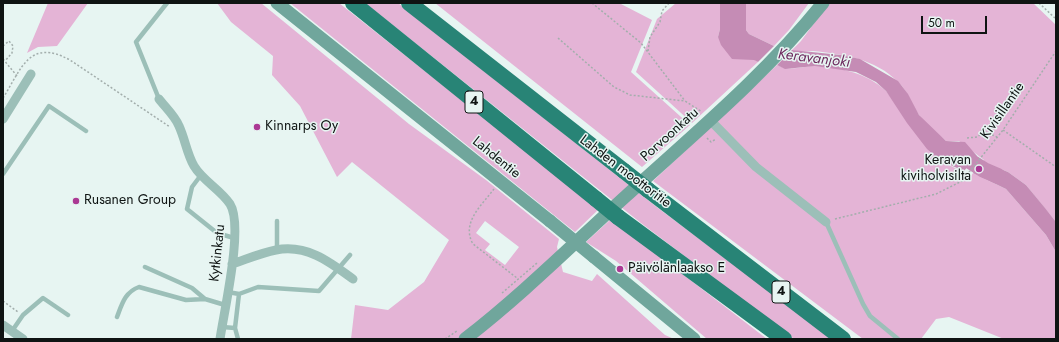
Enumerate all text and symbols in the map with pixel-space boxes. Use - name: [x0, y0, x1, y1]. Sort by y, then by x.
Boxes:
- scale bar: [923, 8, 989, 34]
- text: 50 m: [928, 14, 955, 32]
- water label: Keravanjoki: [777, 46, 851, 72]
- street label: Kivisillantie: [977, 79, 1029, 143]
- road number: 4: [465, 91, 483, 113]
- street label: Porvoonkatu: [638, 105, 702, 165]
- place label: Kinnarps Oy: [265, 119, 338, 135]
- marker: Kinnarps Oy: [252, 122, 262, 132]
- street label: Lahden moottoritie: [576, 132, 674, 212]
- street label: Lahdentie: [469, 133, 523, 183]
- place label: Keravan kiviholvisilta: [901, 153, 971, 186]
- marker: Keravan kiviholvisilta: [974, 164, 984, 174]
- place label: Rusanen Group: [84, 193, 176, 209]
- marker: Rusanen Group: [71, 196, 81, 206]
- street label: Kytkinkatu: [207, 224, 229, 282]
- place label: Päivölänlaakso E: [628, 261, 725, 277]
- marker: Päivölänlaakso E: [615, 264, 625, 274]
- road number: 4: [772, 281, 790, 303]

